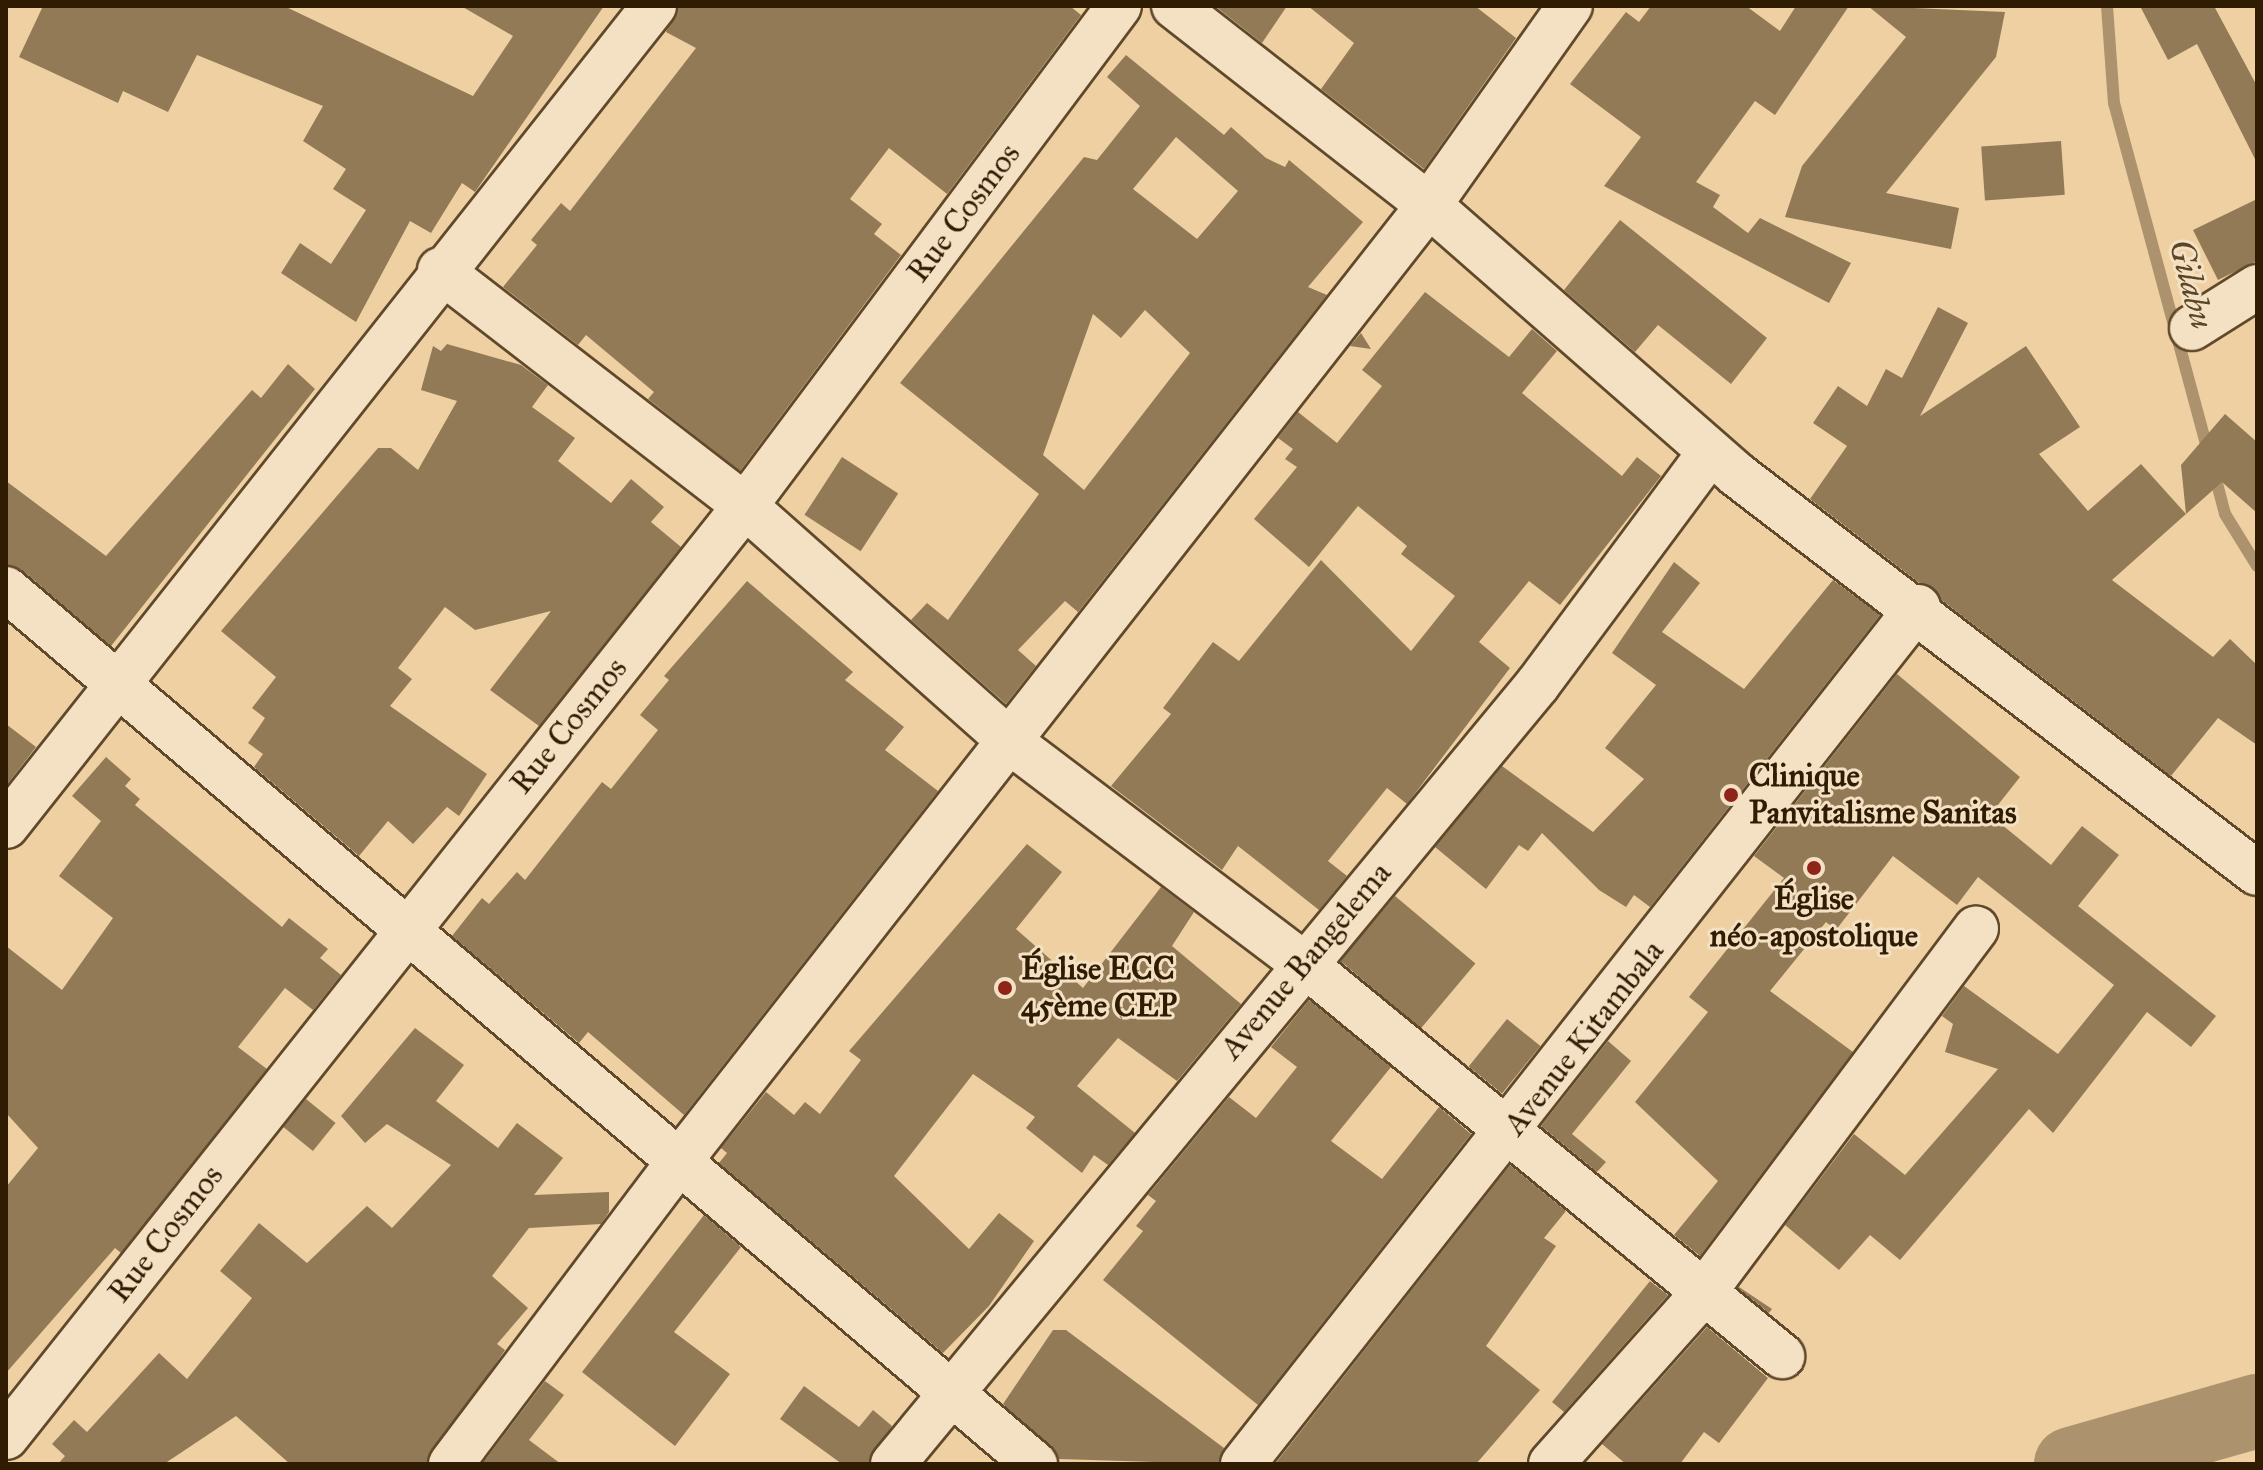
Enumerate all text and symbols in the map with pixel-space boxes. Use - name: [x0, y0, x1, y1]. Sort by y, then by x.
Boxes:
- street label: Rue Cosmos: [899, 136, 1029, 290]
- water label: Gilabu: [2160, 235, 2224, 333]
- street label: Rue Cosmos: [502, 650, 636, 802]
- place label: Clinique Panvitalisme Sanitas: [1749, 758, 2017, 833]
- marker: Clinique Panvitalisme Sanitas: [1720, 784, 1742, 806]
- street label: Avenue Bangelema: [1212, 855, 1400, 1067]
- marker: Église néo-apostolique: [1805, 859, 1823, 877]
- place label: Église néo-apostolique: [1710, 881, 1918, 956]
- street label: Avenue Kitambala: [1496, 933, 1672, 1143]
- place label: Église ECC 45ème CEP: [1021, 951, 1177, 1026]
- marker: Église ECC 45ème CEP: [996, 979, 1014, 997]
- street label: Rue Cosmos: [100, 1157, 232, 1311]

